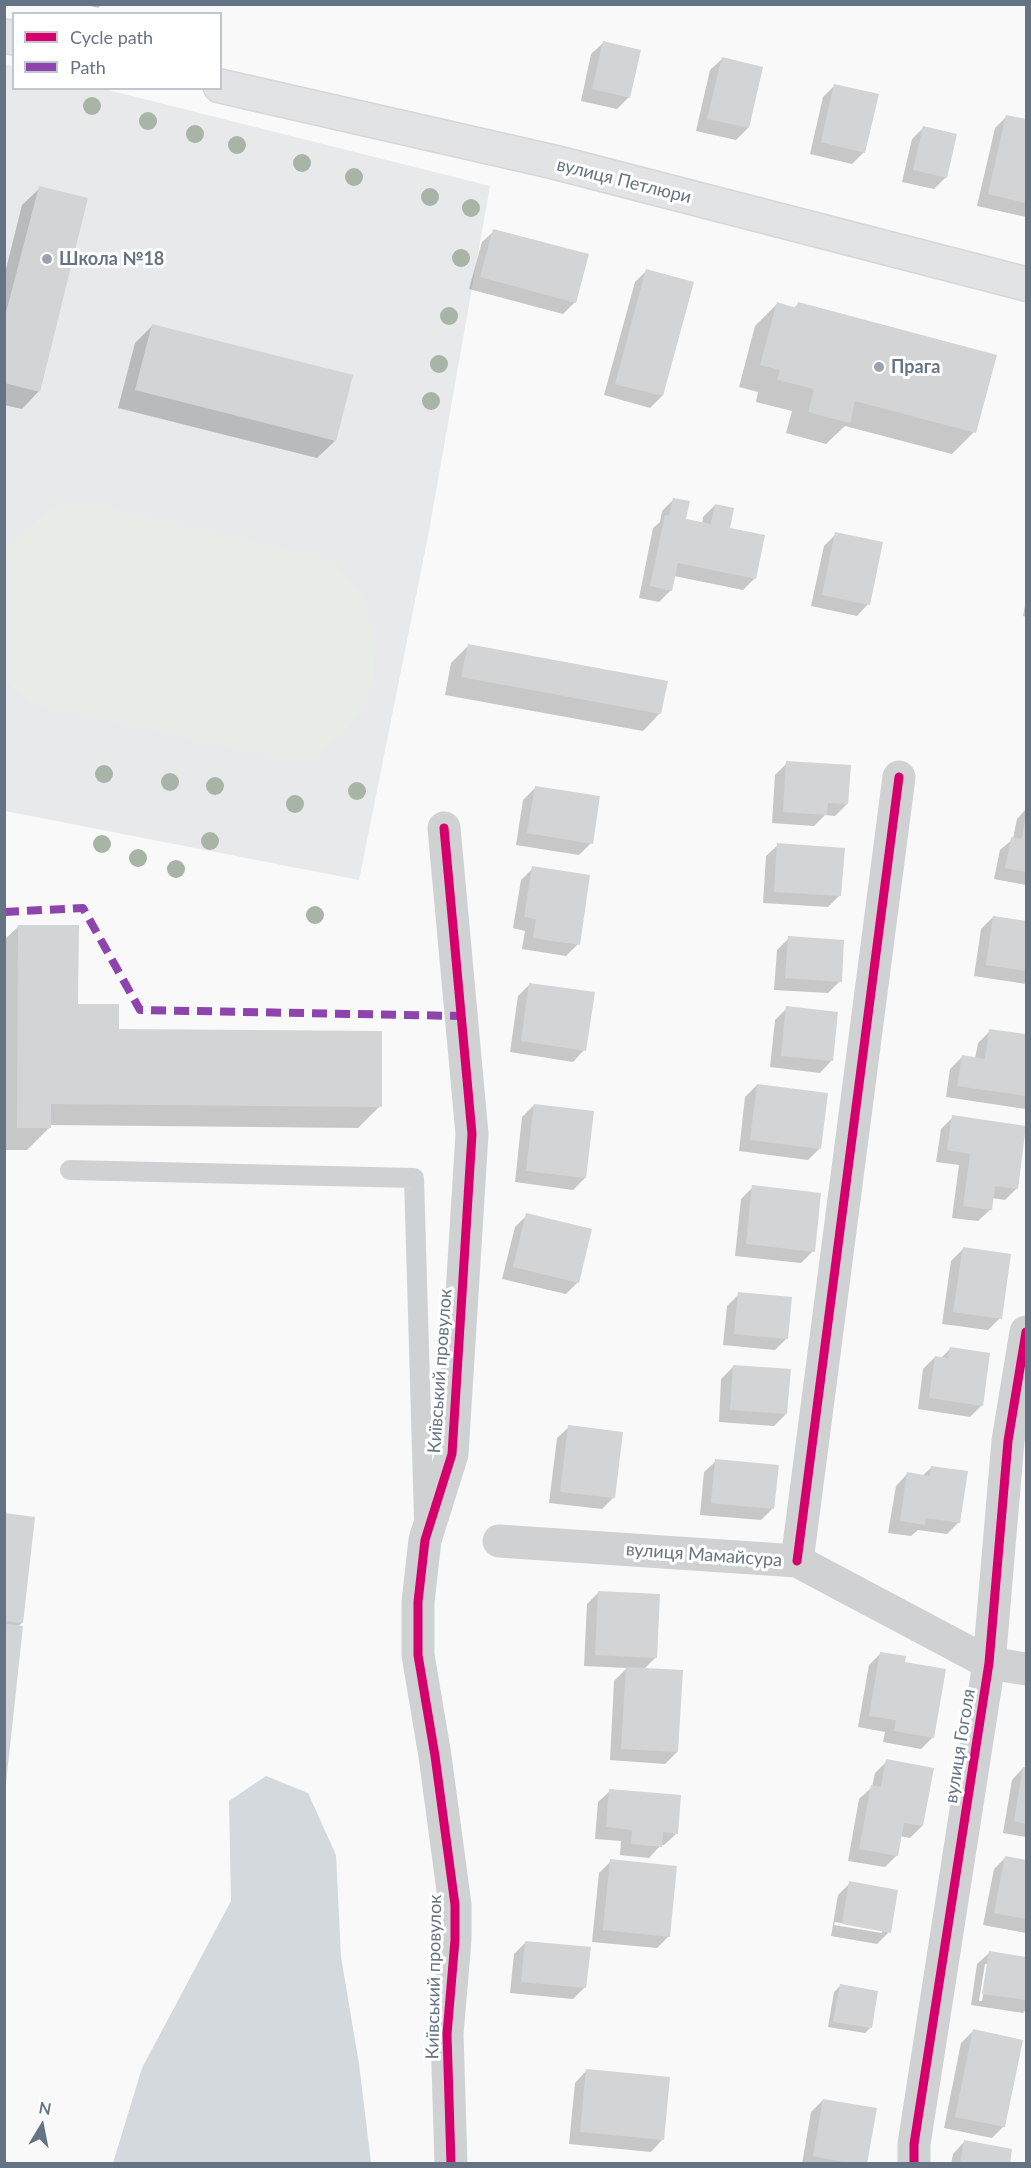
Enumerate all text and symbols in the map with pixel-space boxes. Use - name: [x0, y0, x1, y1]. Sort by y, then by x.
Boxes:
- legend: [12, 12, 222, 90]
- text: Cycle path: [70, 26, 153, 48]
- text: Path: [70, 56, 106, 78]
- street label: вулиця Петлюри: [554, 154, 694, 208]
- place label: Школа №18: [59, 248, 164, 270]
- marker: Школа №18: [40, 252, 54, 266]
- place label: Прага: [891, 356, 940, 378]
- marker: Прага: [872, 360, 886, 374]
- street label: Київський провулок: [423, 1288, 457, 1454]
- street label: вулиця Мамайсура: [625, 1539, 783, 1571]
- street label: вулиця Гоголя: [940, 1687, 980, 1805]
- street label: Київський провулок: [422, 1894, 446, 2060]
- north arrow: [12, 2096, 72, 2156]
- text: N: [37, 2097, 53, 2118]

